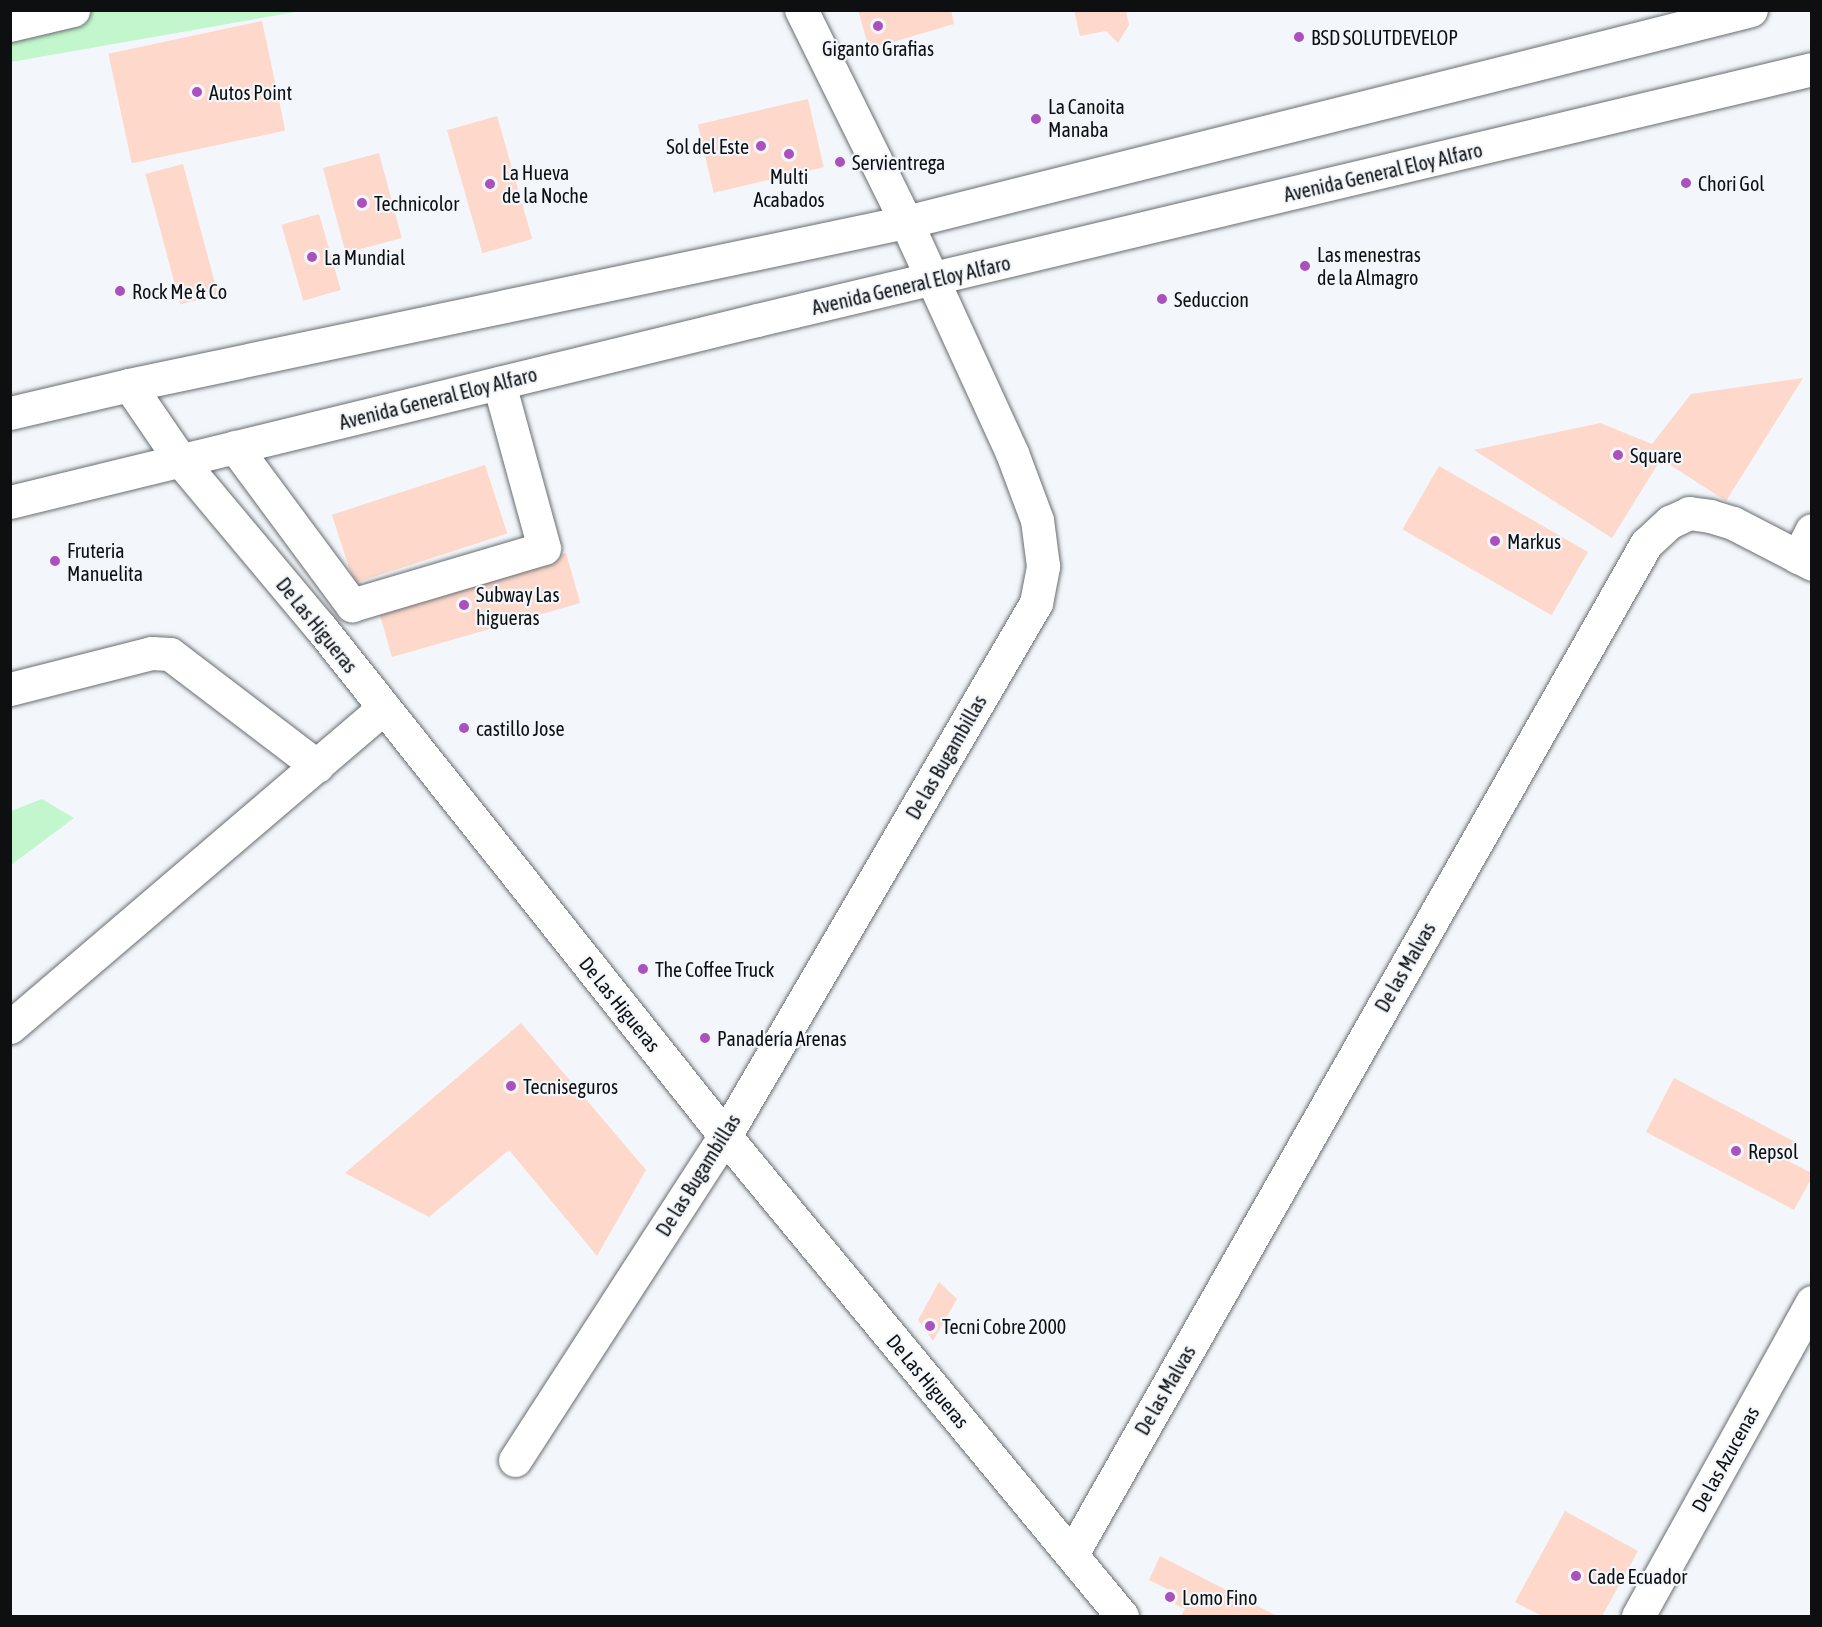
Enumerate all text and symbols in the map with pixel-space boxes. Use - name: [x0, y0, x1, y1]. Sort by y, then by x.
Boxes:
- marker: Giganto Grafias: [871, 19, 885, 33]
- place label: BSD SOLUTDEVELOP: [1311, 25, 1458, 49]
- marker: BSD SOLUTDEVELOP: [1292, 30, 1306, 44]
- place label: Giganto Grafias: [822, 36, 934, 60]
- place label: Autos Point: [209, 80, 292, 104]
- marker: Autos Point: [190, 85, 204, 99]
- place label: La Canoita Manaba: [1048, 95, 1125, 142]
- marker: La Canoita Manaba: [1029, 112, 1043, 126]
- place label: Sol del Este: [666, 134, 749, 158]
- street label: Avenida General Eloy Alfaro: [1281, 137, 1485, 207]
- marker: Sol del Este: [754, 139, 768, 153]
- marker: Multi Acabados: [782, 147, 796, 161]
- place label: Servientrega: [852, 150, 945, 174]
- marker: Servientrega: [833, 155, 847, 169]
- place label: La Hueva de la Noche: [502, 160, 588, 207]
- place label: Multi Acabados: [753, 164, 825, 211]
- place label: Chori Gol: [1698, 171, 1765, 195]
- marker: Chori Gol: [1679, 176, 1693, 190]
- marker: La Hueva de la Noche: [483, 177, 497, 191]
- place label: Technicolor: [374, 191, 459, 215]
- marker: Technicolor: [355, 196, 369, 210]
- place label: Las menestras de la Almagro: [1317, 243, 1421, 290]
- place label: La Mundial: [324, 245, 405, 269]
- marker: La Mundial: [305, 250, 319, 264]
- street label: Avenida General Eloy Alfaro: [809, 250, 1013, 320]
- marker: Las menestras de la Almagro: [1298, 259, 1312, 273]
- place label: Rock Me & Co: [132, 279, 227, 303]
- marker: Rock Me & Co: [113, 284, 127, 298]
- place label: Seduccion: [1174, 287, 1249, 311]
- marker: Seduccion: [1155, 292, 1169, 306]
- street label: Avenida General Eloy Alfaro: [337, 362, 539, 434]
- place label: Square: [1630, 443, 1682, 467]
- marker: Square: [1611, 448, 1625, 462]
- place label: Markus: [1507, 529, 1561, 553]
- marker: Markus: [1488, 534, 1502, 548]
- place label: Fruteria Manuelita: [67, 538, 143, 585]
- marker: Fruteria Manuelita: [48, 554, 62, 568]
- street label: De Las Higueras: [271, 573, 363, 677]
- place label: Subway Las higueras: [476, 582, 559, 629]
- marker: Subway Las higueras: [457, 598, 471, 612]
- street label: De las Bugambillas: [901, 691, 991, 823]
- place label: castillo Jose: [476, 716, 565, 740]
- marker: castillo Jose: [457, 721, 471, 735]
- street label: De las Malvas: [1370, 918, 1440, 1016]
- street label: De Las Higueras: [574, 952, 666, 1056]
- place label: The Coffee Truck: [655, 957, 774, 981]
- marker: The Coffee Truck: [636, 962, 650, 976]
- place label: Panadería Arenas: [717, 1026, 847, 1050]
- marker: Panadería Arenas: [698, 1031, 712, 1045]
- place label: Tecniseguros: [523, 1074, 618, 1098]
- marker: Tecniseguros: [504, 1079, 518, 1093]
- street label: De las Bugambillas: [651, 1109, 745, 1241]
- place label: Repsol: [1748, 1139, 1798, 1163]
- marker: Repsol: [1729, 1144, 1743, 1158]
- place label: Tecni Cobre 2000: [942, 1314, 1066, 1338]
- marker: Tecni Cobre 2000: [923, 1319, 937, 1333]
- street label: De Las Higueras: [882, 1329, 974, 1433]
- street label: De las Malvas: [1130, 1341, 1200, 1439]
- street label: De las Azucenas: [1686, 1402, 1764, 1516]
- place label: Cade Ecuador: [1588, 1564, 1687, 1588]
- marker: Cade Ecuador: [1569, 1569, 1583, 1583]
- place label: Lomo Fino: [1182, 1585, 1257, 1609]
- marker: Lomo Fino: [1163, 1590, 1177, 1604]

